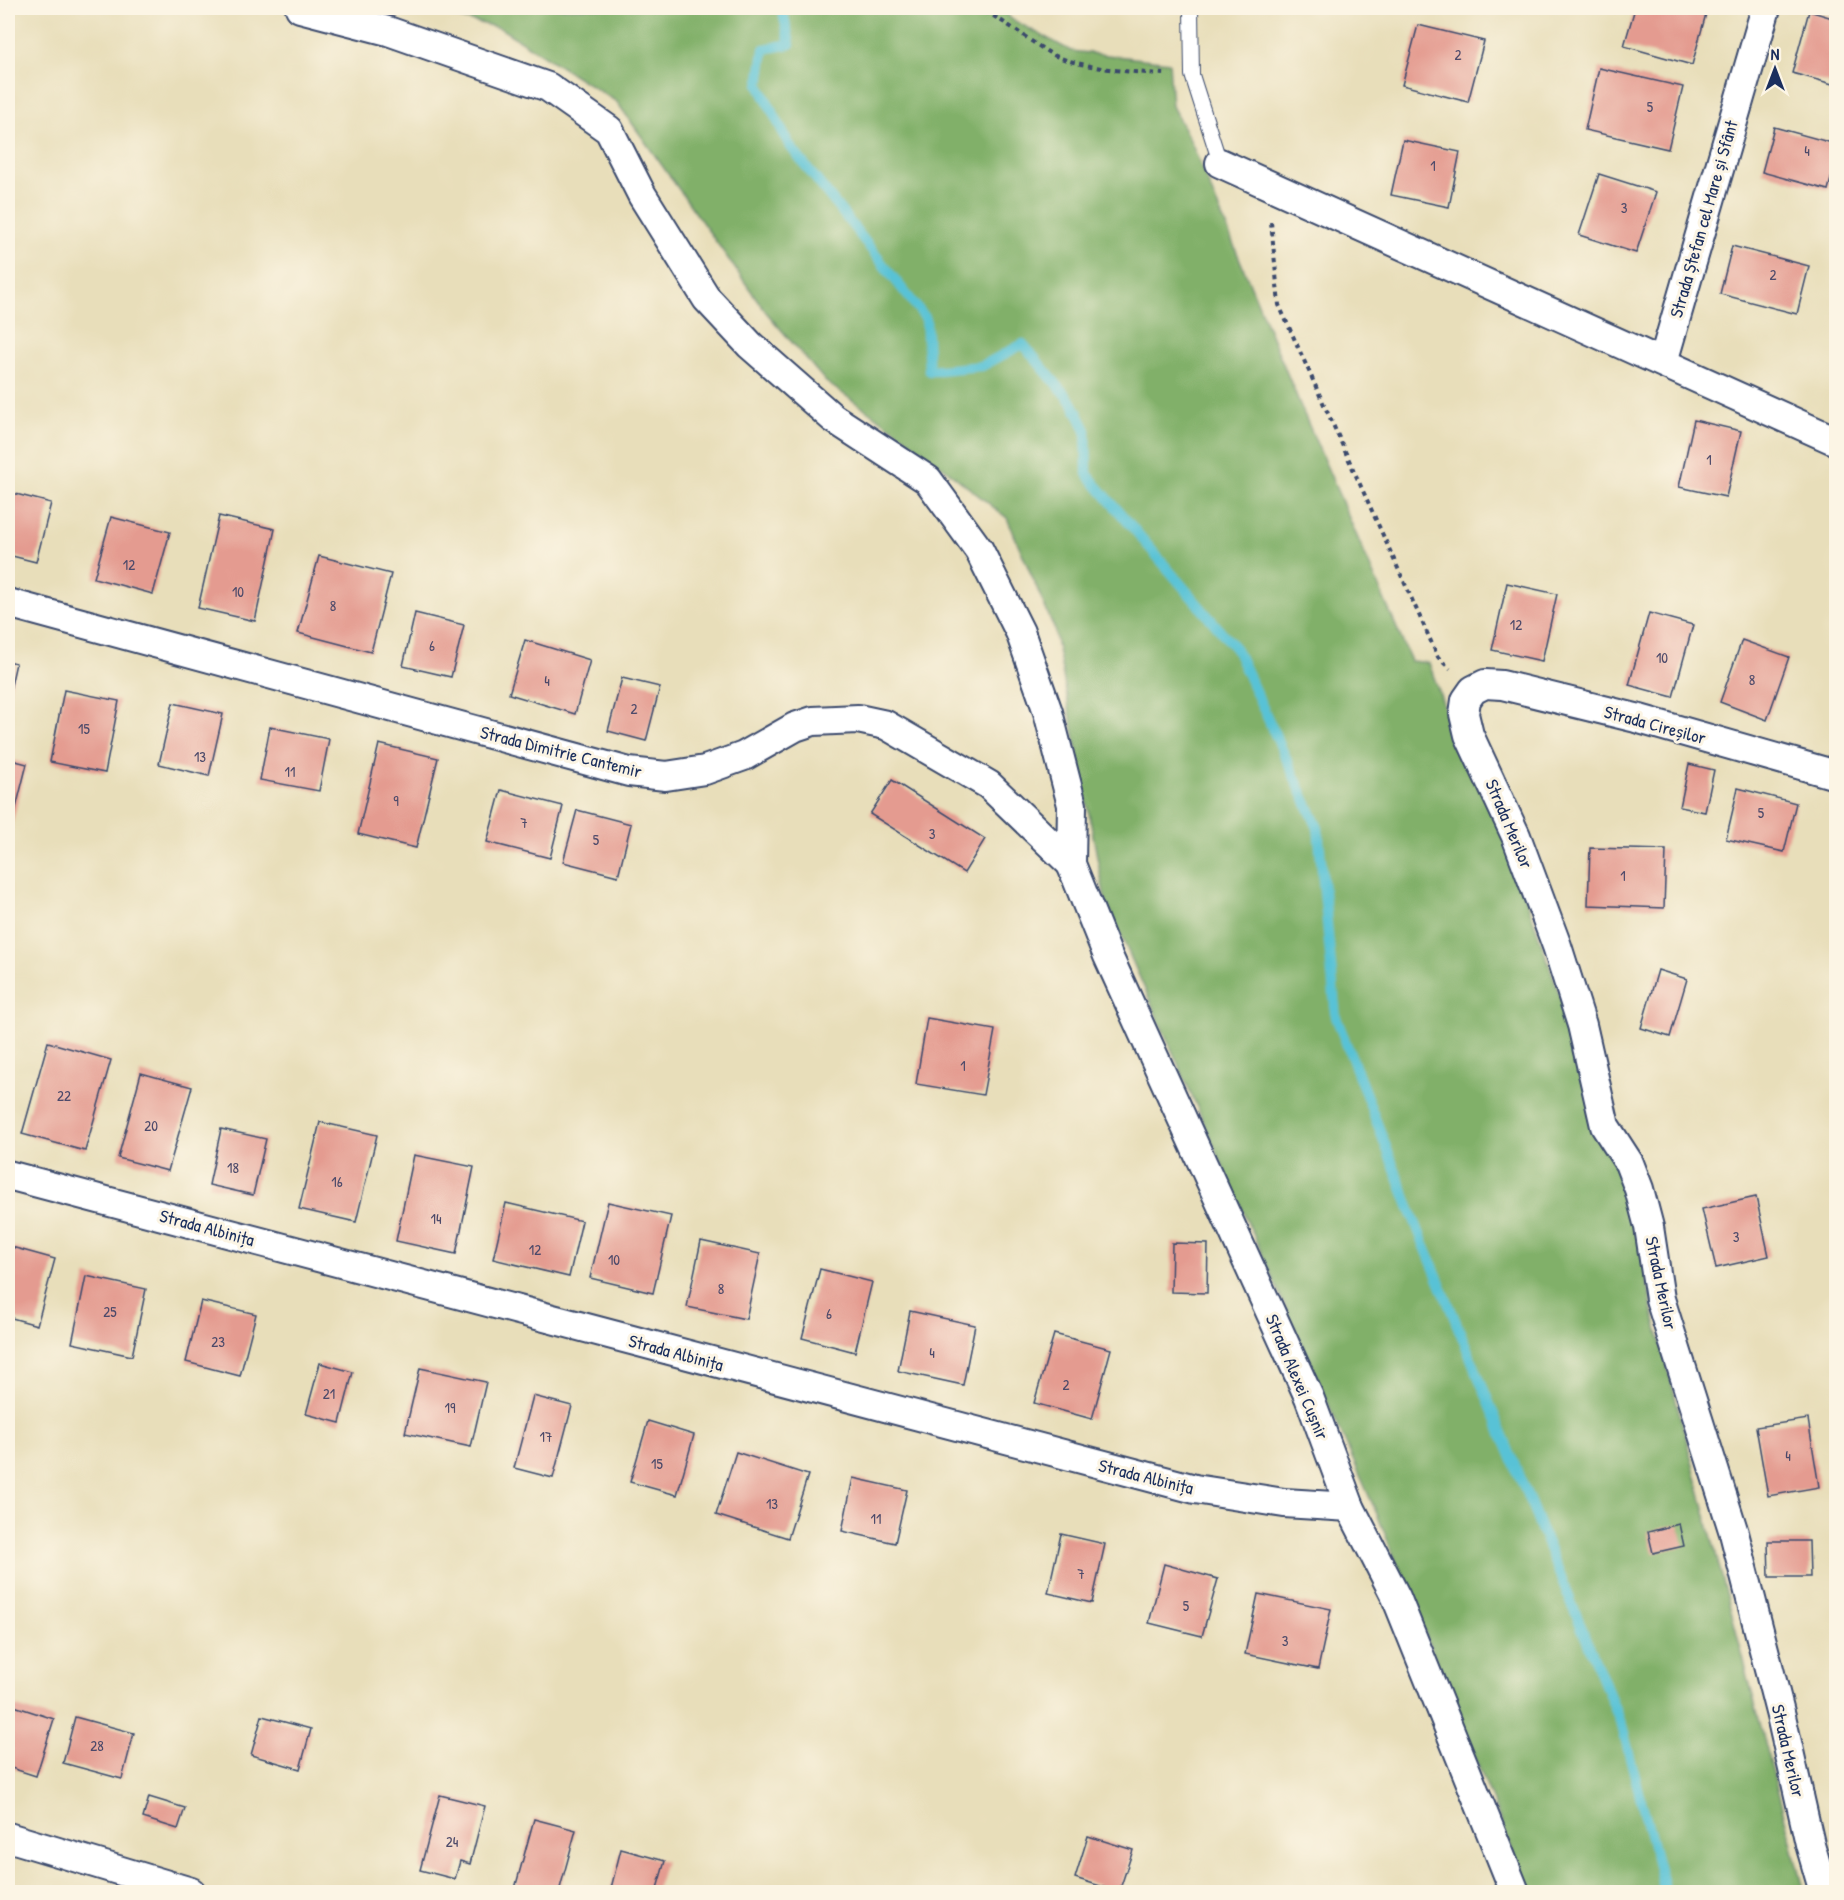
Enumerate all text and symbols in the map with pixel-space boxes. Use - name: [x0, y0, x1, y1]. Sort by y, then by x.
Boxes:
- north arrow: [1745, 39, 1805, 99]
- text: N: [1771, 43, 1780, 65]
- house number: 2: [1454, 44, 1462, 65]
- house number: 5: [1647, 96, 1654, 117]
- street label: Strada Ștefan cel Mare și Sfânt: [1663, 116, 1744, 321]
- house number: 4: [1804, 140, 1810, 161]
- house number: 1: [1430, 155, 1436, 176]
- house number: 3: [1621, 197, 1628, 218]
- house number: 2: [1769, 264, 1777, 285]
- house number: 1: [1706, 449, 1712, 470]
- house number: 12: [123, 554, 135, 575]
- house number: 10: [232, 581, 244, 602]
- house number: 8: [330, 595, 336, 616]
- house number: 12: [1510, 614, 1522, 635]
- house number: 6: [429, 635, 435, 656]
- house number: 10: [1656, 647, 1668, 668]
- house number: 8: [1749, 669, 1755, 690]
- house number: 4: [544, 670, 550, 691]
- house number: 2: [630, 698, 638, 719]
- street label: Strada Cireșilor: [1601, 699, 1709, 750]
- house number: 15: [78, 718, 91, 739]
- street label: Strada Dimitrie Cantemir: [478, 719, 645, 784]
- house number: 13: [194, 746, 206, 767]
- house number: 11: [285, 761, 295, 782]
- street label: Strada Merilor: [1479, 775, 1539, 872]
- house number: 9: [393, 790, 399, 811]
- house number: 5: [1758, 802, 1765, 823]
- house number: 7: [520, 812, 528, 833]
- house number: 3: [929, 823, 936, 844]
- house number: 5: [593, 829, 600, 850]
- house number: 1: [1620, 865, 1626, 886]
- house number: 1: [960, 1055, 966, 1076]
- house number: 22: [57, 1085, 71, 1106]
- house number: 20: [144, 1115, 158, 1136]
- house number: 18: [227, 1157, 239, 1178]
- house number: 16: [331, 1171, 343, 1192]
- street label: Strada Albinița: [157, 1203, 257, 1252]
- house number: 14: [430, 1208, 442, 1229]
- house number: 3: [1733, 1226, 1740, 1247]
- street label: Strada Merilor: [1639, 1234, 1684, 1332]
- house number: 12: [529, 1239, 541, 1260]
- house number: 10: [608, 1249, 620, 1270]
- house number: 8: [718, 1278, 724, 1299]
- house number: 25: [103, 1301, 117, 1322]
- house number: 6: [826, 1303, 832, 1324]
- street label: Strada Alexei Cușnir: [1260, 1310, 1335, 1443]
- street label: Strada Albinița: [626, 1328, 726, 1377]
- house number: 23: [211, 1331, 225, 1352]
- house number: 4: [929, 1342, 935, 1363]
- house number: 2: [1062, 1374, 1070, 1395]
- house number: 21: [323, 1383, 335, 1404]
- house number: 19: [445, 1397, 456, 1418]
- house number: 17: [540, 1426, 552, 1447]
- house number: 4: [1785, 1445, 1791, 1466]
- house number: 15: [651, 1453, 664, 1474]
- street label: Strada Albinița: [1096, 1453, 1196, 1500]
- house number: 13: [766, 1493, 778, 1514]
- house number: 11: [871, 1508, 881, 1529]
- house number: 7: [1077, 1563, 1085, 1584]
- house number: 5: [1183, 1595, 1190, 1616]
- house number: 3: [1282, 1630, 1289, 1651]
- street label: Strada Merilor: [1766, 1702, 1811, 1800]
- house number: 28: [90, 1735, 104, 1756]
- house number: 24: [446, 1831, 459, 1852]

